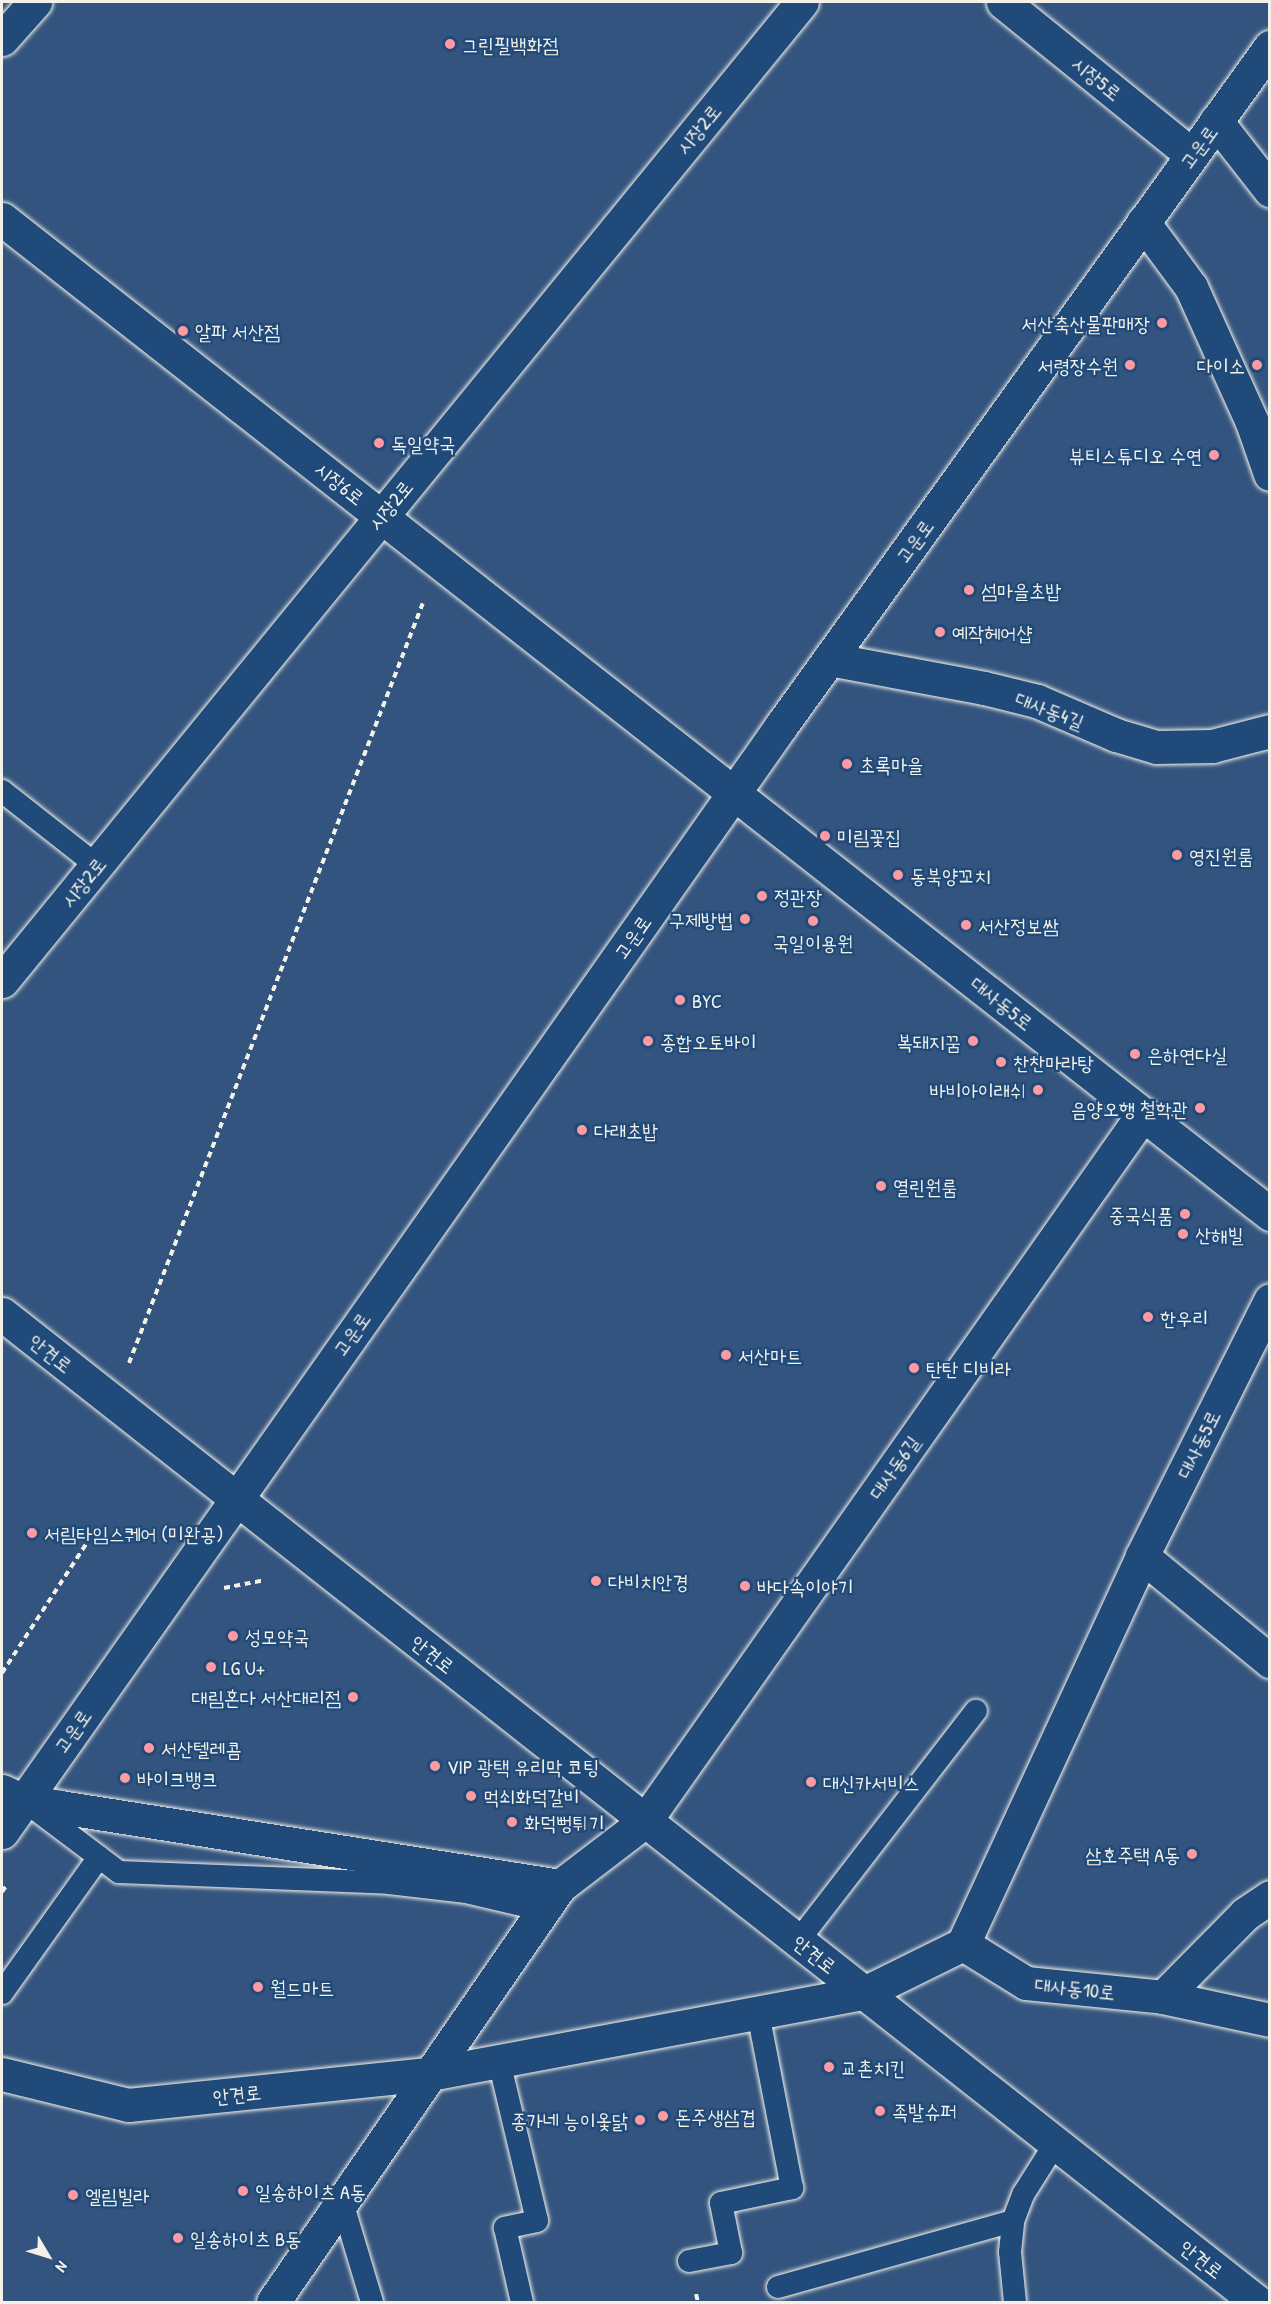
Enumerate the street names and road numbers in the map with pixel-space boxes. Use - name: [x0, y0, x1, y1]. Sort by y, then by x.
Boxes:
- street label: 시장5로: [1067, 51, 1127, 105]
- street label: 시장2로: [671, 99, 725, 159]
- street label: 고운로: [1174, 120, 1222, 174]
- street label: 시장6로: [310, 456, 370, 510]
- street label: 시장2로: [363, 475, 417, 535]
- street label: 고운로: [890, 514, 938, 568]
- street label: 대사동4길: [1012, 686, 1088, 734]
- street label: 시장2로: [56, 852, 110, 912]
- street label: 고운로: [608, 910, 656, 964]
- street label: 대사동5로: [966, 971, 1038, 1035]
- street label: 고운로: [327, 1307, 375, 1361]
- street label: 안견로: [25, 1329, 77, 1377]
- street label: 대사동5로: [1171, 1406, 1225, 1482]
- street label: 대사동6길: [863, 1430, 925, 1504]
- street label: 안견로: [407, 1630, 459, 1678]
- street label: 고운로: [48, 1704, 96, 1758]
- street label: 안견로: [789, 1930, 841, 1978]
- street label: 대사동10로: [1034, 1972, 1116, 2004]
- street label: 안견로: [212, 2080, 262, 2108]
- street label: 안견로: [1176, 2235, 1228, 2283]

